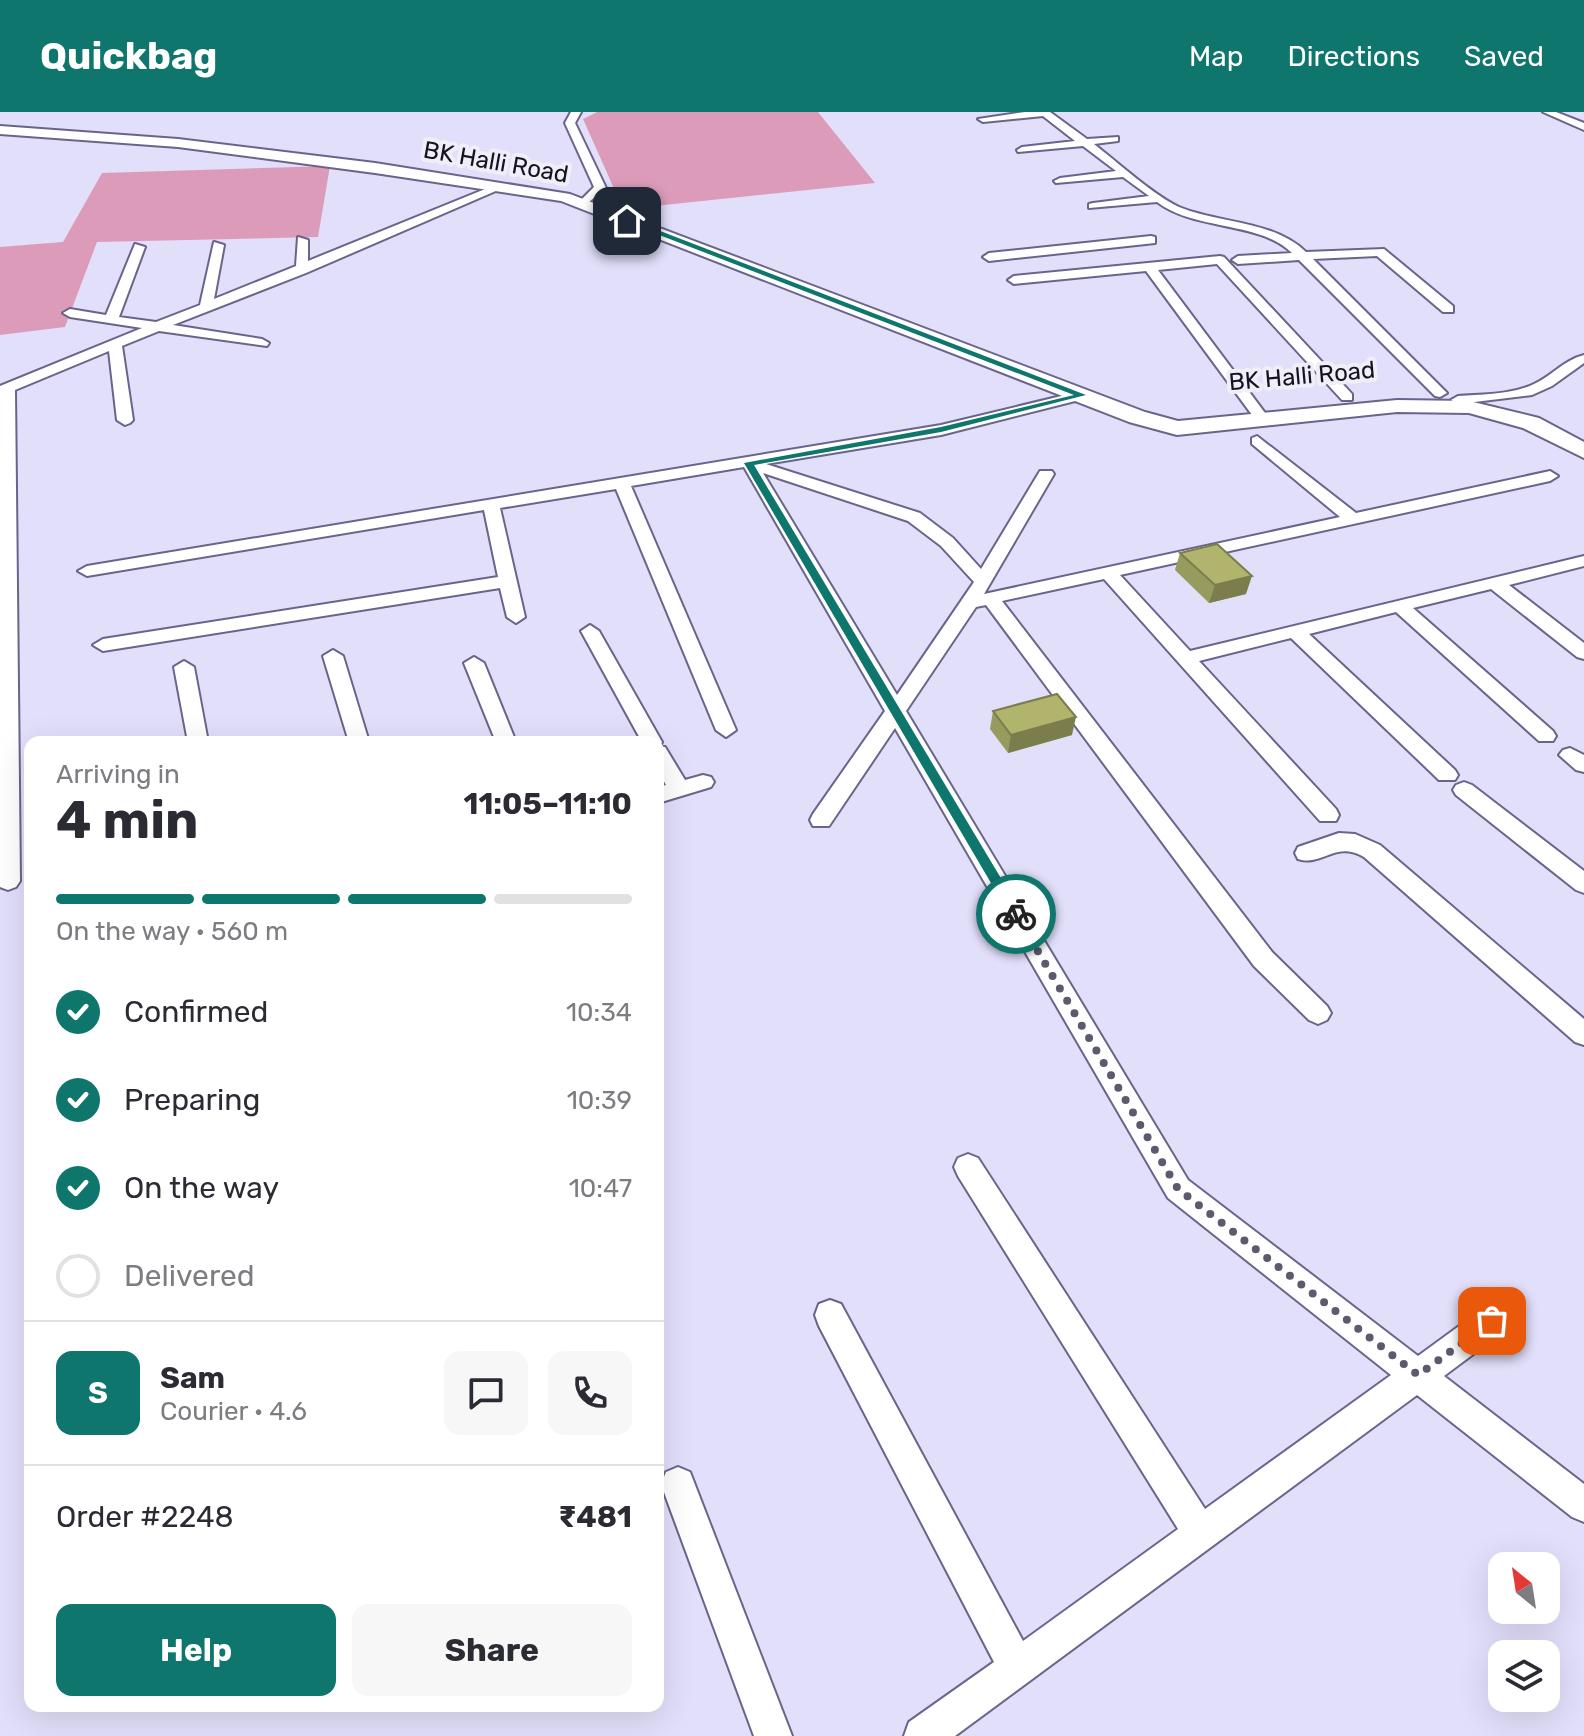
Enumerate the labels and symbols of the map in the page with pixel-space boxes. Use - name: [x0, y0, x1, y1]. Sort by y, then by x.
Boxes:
- street label: BK Halli Road: [421, 135, 571, 189]
- pin: [593, 187, 661, 255]
- street label: BK Halli Road: [1228, 356, 1376, 396]
- courier: [976, 874, 1056, 954]
- pin: [1458, 1287, 1526, 1355]
- north arrow: [1488, 1552, 1560, 1624]

